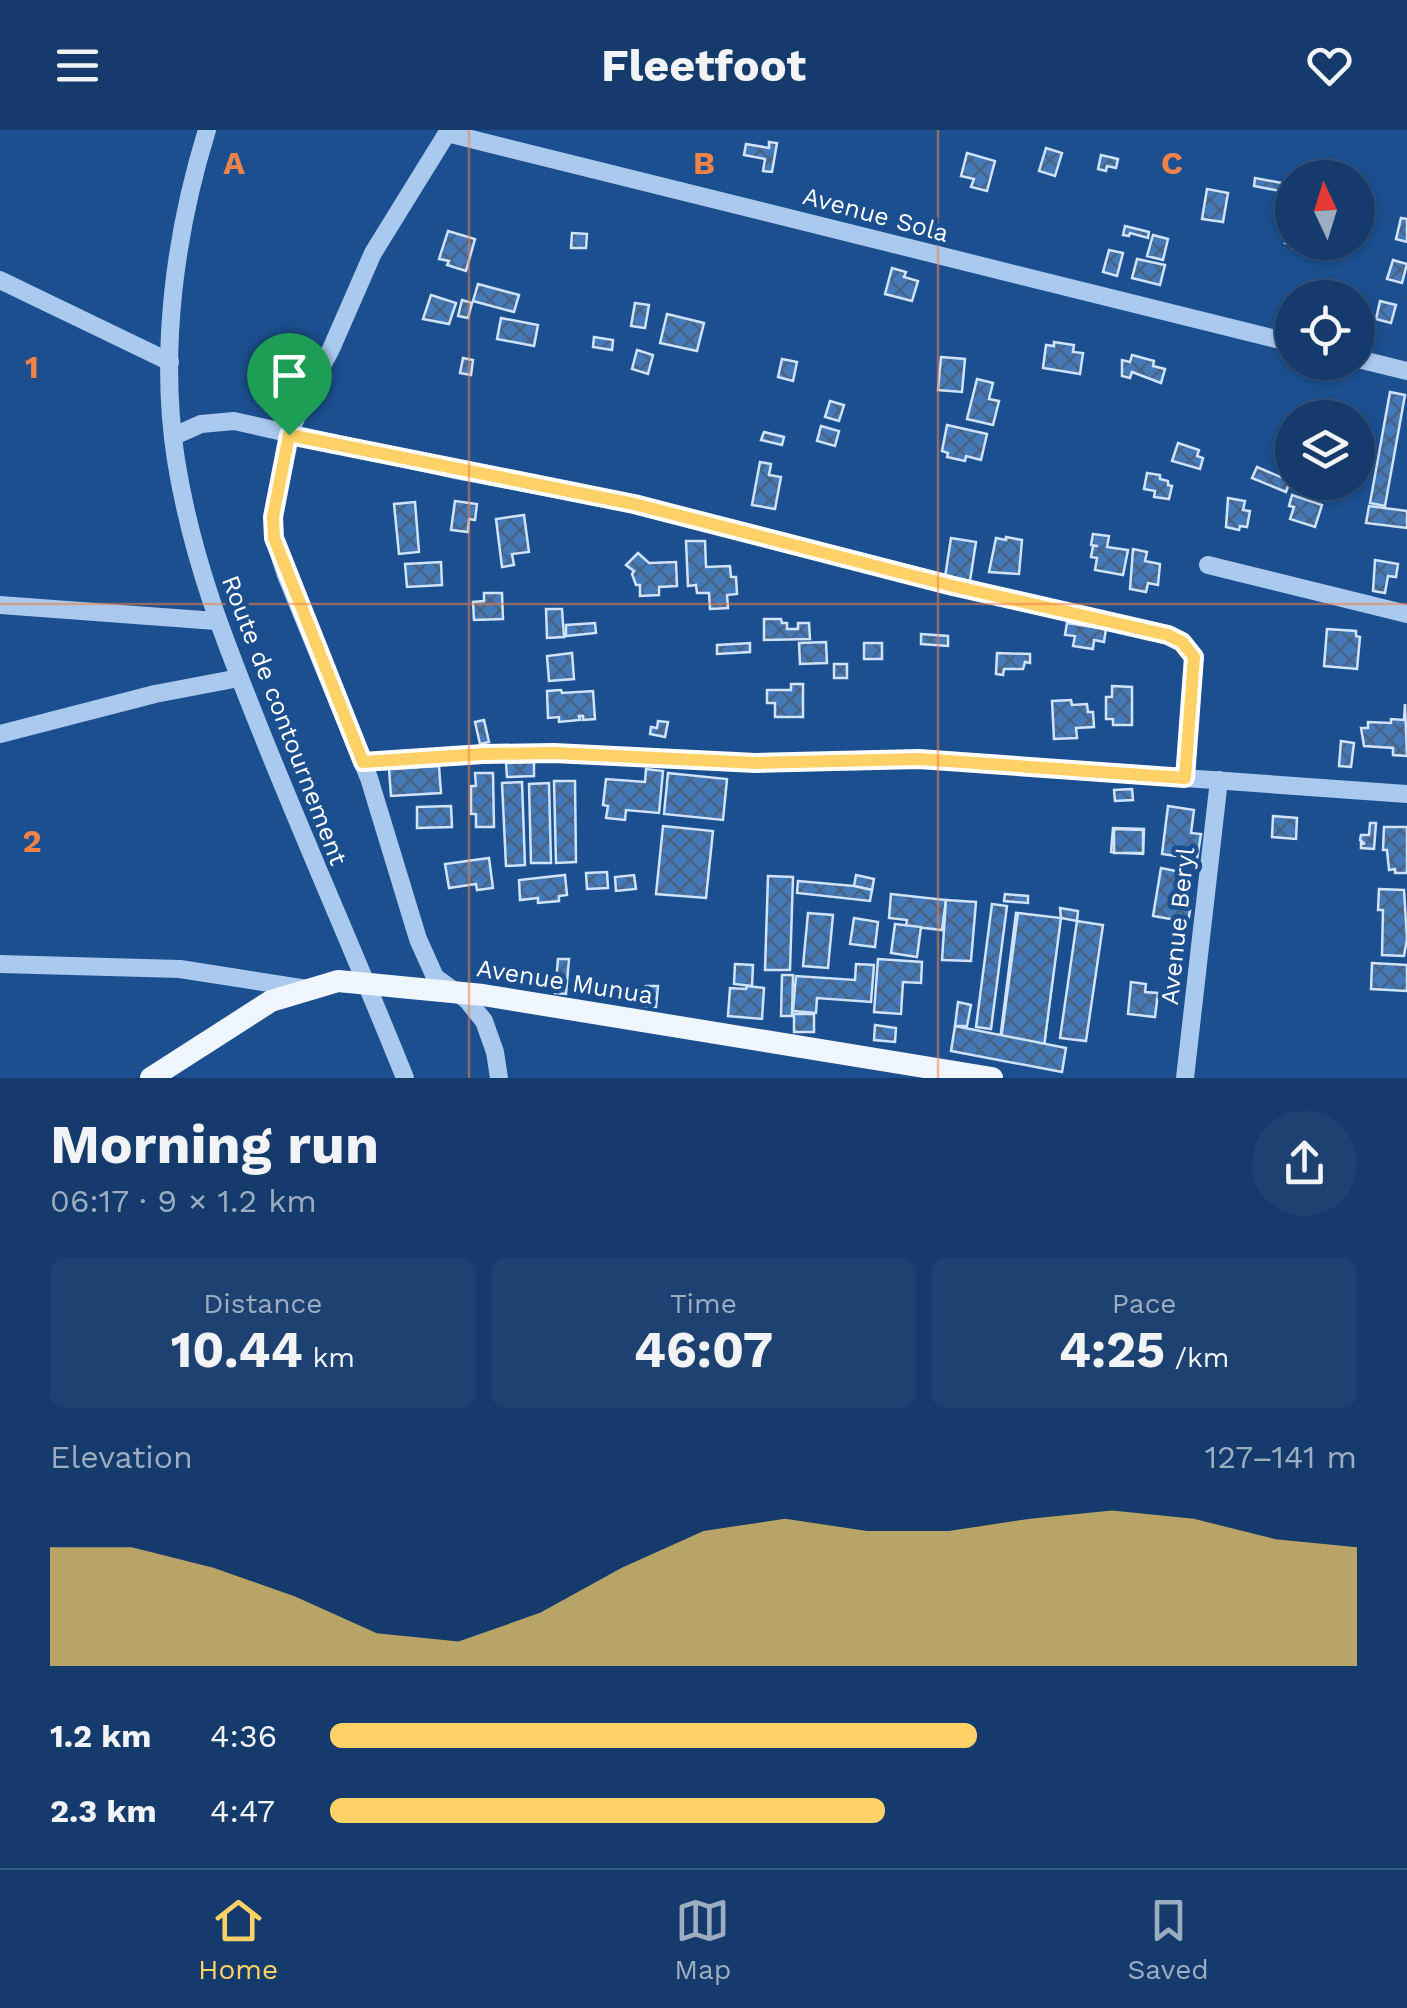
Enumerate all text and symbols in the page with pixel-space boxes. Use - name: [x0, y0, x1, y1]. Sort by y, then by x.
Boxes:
- icon: menu: [50, 38, 105, 93]
- icon: heart: [1302, 38, 1357, 93]
- text: Fleetfoot: [601, 39, 806, 92]
- text: A: [223, 144, 245, 182]
- text: B: [693, 144, 715, 182]
- text: C: [1161, 144, 1183, 182]
- north arrow: [1275, 160, 1375, 260]
- map controls: [1275, 160, 1375, 500]
- street label: Avenue Sola: [800, 181, 952, 248]
- button: locate: [1275, 280, 1375, 380]
- pin: [247, 333, 332, 436]
- text: 1: [25, 348, 39, 386]
- icon: arrive: [262, 348, 317, 403]
- button: layers: [1275, 400, 1375, 500]
- street label: Route de contournement: [216, 571, 353, 870]
- text: 2: [22, 822, 42, 860]
- street label: Avenue Beryl: [1155, 845, 1200, 1006]
- street label: Avenue Munua: [474, 953, 655, 1010]
- button: share: [1252, 1111, 1357, 1216]
- text: Morning run: [50, 1112, 379, 1176]
- text: 06:17 · 9 × 1.2 km: [50, 1182, 317, 1220]
- text: Distance: [203, 1287, 322, 1320]
- text: Time: [670, 1287, 737, 1320]
- text: Pace: [1112, 1287, 1177, 1320]
- text: 10.44: [171, 1320, 303, 1379]
- text: 46:07: [634, 1320, 773, 1379]
- text: 4:25: [1059, 1320, 1165, 1379]
- text: km: [303, 1341, 355, 1374]
- text: /km: [1165, 1341, 1230, 1374]
- text: Elevation: [50, 1438, 193, 1476]
- text: 127–141 m: [1205, 1438, 1357, 1476]
- text: 1.2 km: [50, 1717, 151, 1755]
- text: 4:36: [210, 1717, 277, 1755]
- text: 2.3 km: [50, 1792, 157, 1830]
- text: 4:47: [210, 1792, 275, 1830]
- tab: Home: [198, 1893, 278, 1986]
- tab: Map: [674, 1893, 731, 1986]
- tab: Saved: [1128, 1893, 1209, 1986]

